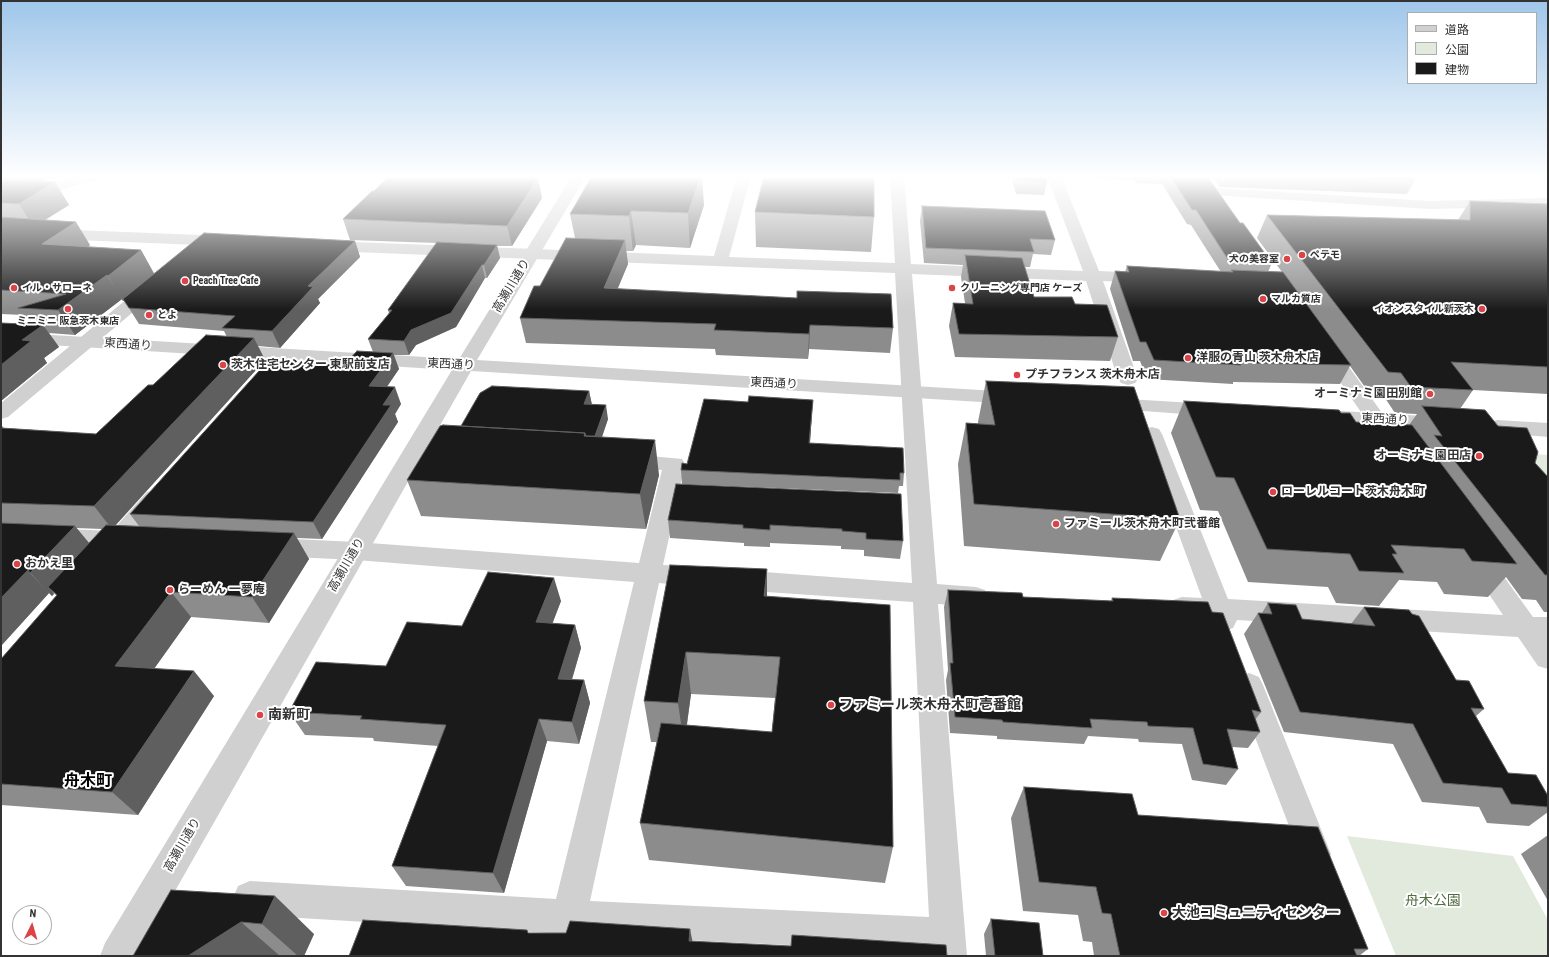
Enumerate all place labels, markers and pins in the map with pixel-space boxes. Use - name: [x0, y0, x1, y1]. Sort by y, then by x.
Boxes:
- place label: ペテモ: [1310, 249, 1340, 261]
- marker: ペテモ: [1297, 250, 1307, 260]
- place label: 犬の美容室: [1229, 253, 1279, 265]
- marker: 犬の美容室: [1282, 254, 1292, 264]
- place label: Peach Tree Cafe: [193, 275, 258, 287]
- marker: Peach Tree Cafe: [180, 276, 190, 286]
- place label: イル・サローネ: [22, 282, 92, 294]
- place label: クリーニング専門店 ケーズ: [960, 282, 1082, 294]
- marker: イル・サローネ: [9, 283, 19, 293]
- marker: クリーニング専門店 ケーズ: [947, 283, 957, 293]
- place label: マルカ質店: [1271, 293, 1321, 305]
- marker: マルカ質店: [1258, 294, 1268, 304]
- place label: イオンスタイル新茨木: [1374, 303, 1474, 315]
- marker: ミニミニ 阪急茨木東店: [63, 304, 73, 314]
- marker: イオンスタイル新茨木: [1477, 304, 1487, 314]
- place label: とよ: [157, 309, 177, 321]
- marker: とよ: [144, 310, 154, 320]
- place label: ミニミニ 阪急茨木東店: [17, 315, 119, 327]
- place label: 洋服の青山 茨木舟木店: [1196, 351, 1319, 365]
- marker: 洋服の青山 茨木舟木店: [1183, 353, 1193, 363]
- place label: 茨木住宅センター 東駅前支店: [231, 358, 390, 372]
- marker: 茨木住宅センター 東駅前支店: [218, 360, 228, 370]
- place label: プチフランス 茨木舟木店: [1025, 368, 1160, 382]
- marker: プチフランス 茨木舟木店: [1012, 370, 1022, 380]
- place label: オーミナミ園田別館: [1314, 387, 1422, 401]
- marker: オーミナミ園田別館: [1425, 389, 1435, 399]
- place label: オーミナミ園田店: [1375, 449, 1471, 463]
- marker: オーミナミ園田店: [1474, 451, 1484, 461]
- place label: ローレルコート茨木舟木町: [1281, 485, 1425, 499]
- marker: ローレルコート茨木舟木町: [1268, 487, 1278, 497]
- place label: ファミール茨木舟木町弐番館: [1064, 517, 1220, 531]
- marker: ファミール茨木舟木町弐番館: [1051, 519, 1061, 529]
- place label: おかえ里: [25, 557, 73, 571]
- marker: おかえ里: [12, 559, 22, 569]
- place label: らーめん 一夢庵: [178, 583, 265, 597]
- marker: らーめん 一夢庵: [165, 585, 175, 595]
- place label: ファミール茨木舟木町壱番館: [839, 697, 1021, 713]
- marker: ファミール茨木舟木町壱番館: [826, 700, 836, 710]
- place label: 南新町: [268, 707, 310, 723]
- marker: 南新町: [255, 710, 265, 720]
- place label: 大池コミュニティセンター: [1172, 905, 1340, 921]
- marker: 大池コミュニティセンター: [1159, 908, 1169, 918]

